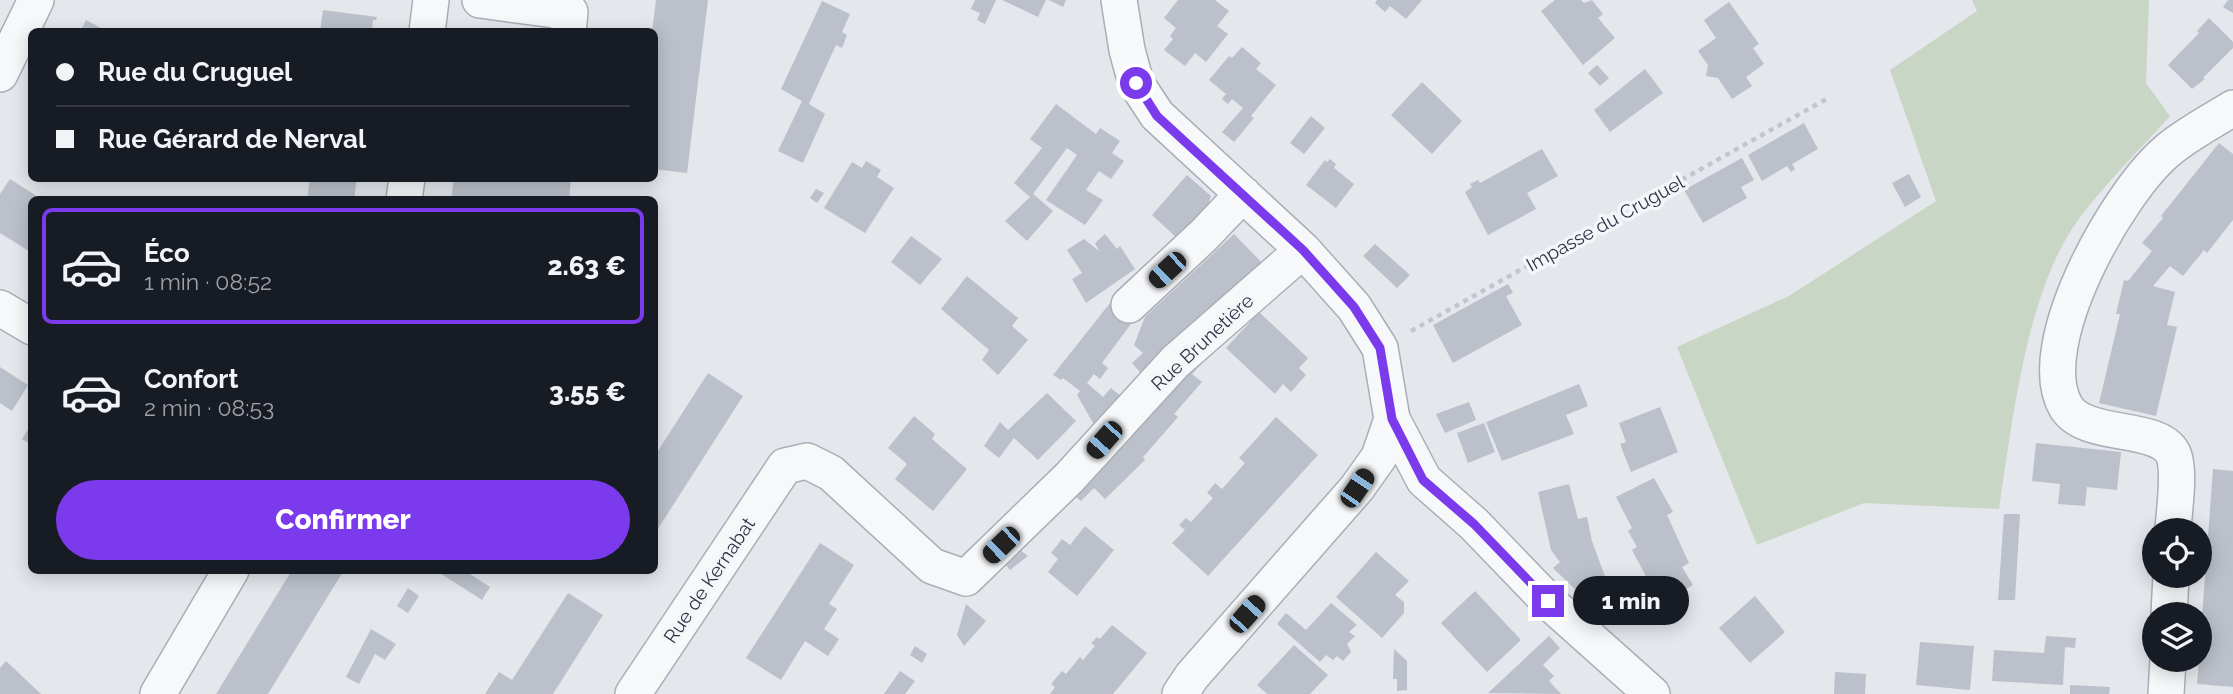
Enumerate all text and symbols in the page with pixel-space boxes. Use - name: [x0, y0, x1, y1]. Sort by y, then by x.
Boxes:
- text: Rue du Cruguel: [98, 57, 292, 87]
- route start: [1120, 67, 1152, 99]
- text: Rue Gérard de Nerval: [98, 124, 366, 154]
- street label: Impasse du Cruguel: [1522, 170, 1688, 275]
- icon: car: [60, 235, 123, 298]
- text: Éco: [144, 238, 190, 268]
- car: [1145, 248, 1190, 292]
- text: 2.63 €: [547, 251, 626, 281]
- text: 1 min · 08:52: [144, 268, 272, 295]
- street label: Rue Brunetière: [1146, 289, 1258, 395]
- icon: car: [60, 361, 123, 424]
- text: Confort: [144, 364, 238, 394]
- text: 3.55 €: [549, 377, 626, 407]
- text: 2 min · 08:53: [144, 394, 274, 421]
- car: [1083, 417, 1126, 463]
- car: [1337, 465, 1378, 511]
- button: Confirmer: [56, 480, 630, 560]
- street label: Rue de Kernabat: [659, 513, 759, 647]
- map controls: [2142, 518, 2212, 672]
- button: locate: [2142, 518, 2212, 588]
- car: [979, 523, 1024, 567]
- callout: 1 min: [1572, 576, 1688, 626]
- route end: [1532, 585, 1564, 617]
- text: 1 min: [1601, 587, 1661, 614]
- car: [1226, 591, 1269, 637]
- button: layers: [2142, 602, 2212, 672]

